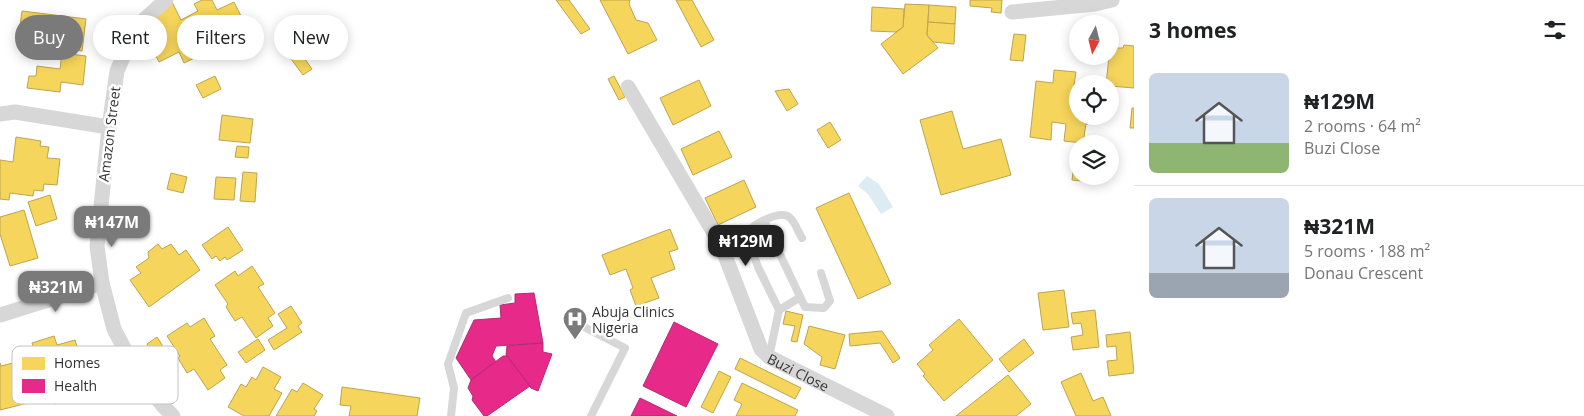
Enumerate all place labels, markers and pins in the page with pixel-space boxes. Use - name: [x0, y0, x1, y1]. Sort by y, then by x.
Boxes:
- pin: ₦147M: [77, 206, 147, 248]
- pin: ₦129M: [711, 224, 781, 267]
- pin: ₦321M: [21, 270, 91, 313]
- place label: Abuja Clinics Nigeria: [592, 302, 675, 337]
- hospital icon: Abuja Clinics Nigeria: [562, 306, 588, 340]

